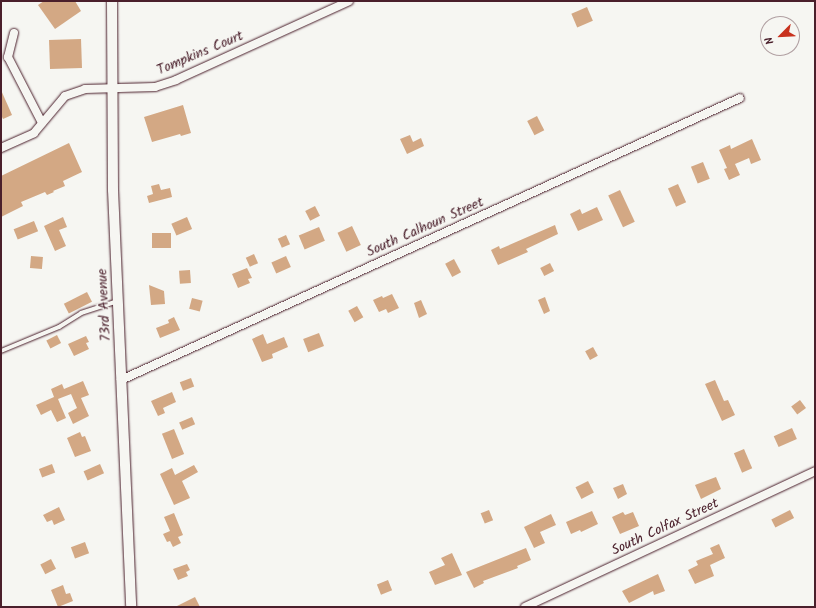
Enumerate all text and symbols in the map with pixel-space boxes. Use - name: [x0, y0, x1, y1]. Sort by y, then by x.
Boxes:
- north arrow: [760, 16, 800, 56]
- street label: Tompkins Court: [154, 27, 246, 79]
- text: N: [760, 34, 780, 47]
- street label: South Calhoun Street: [364, 194, 486, 260]
- street label: 73rd Avenue: [94, 268, 114, 342]
- street label: South Colfax Street: [609, 495, 721, 559]

